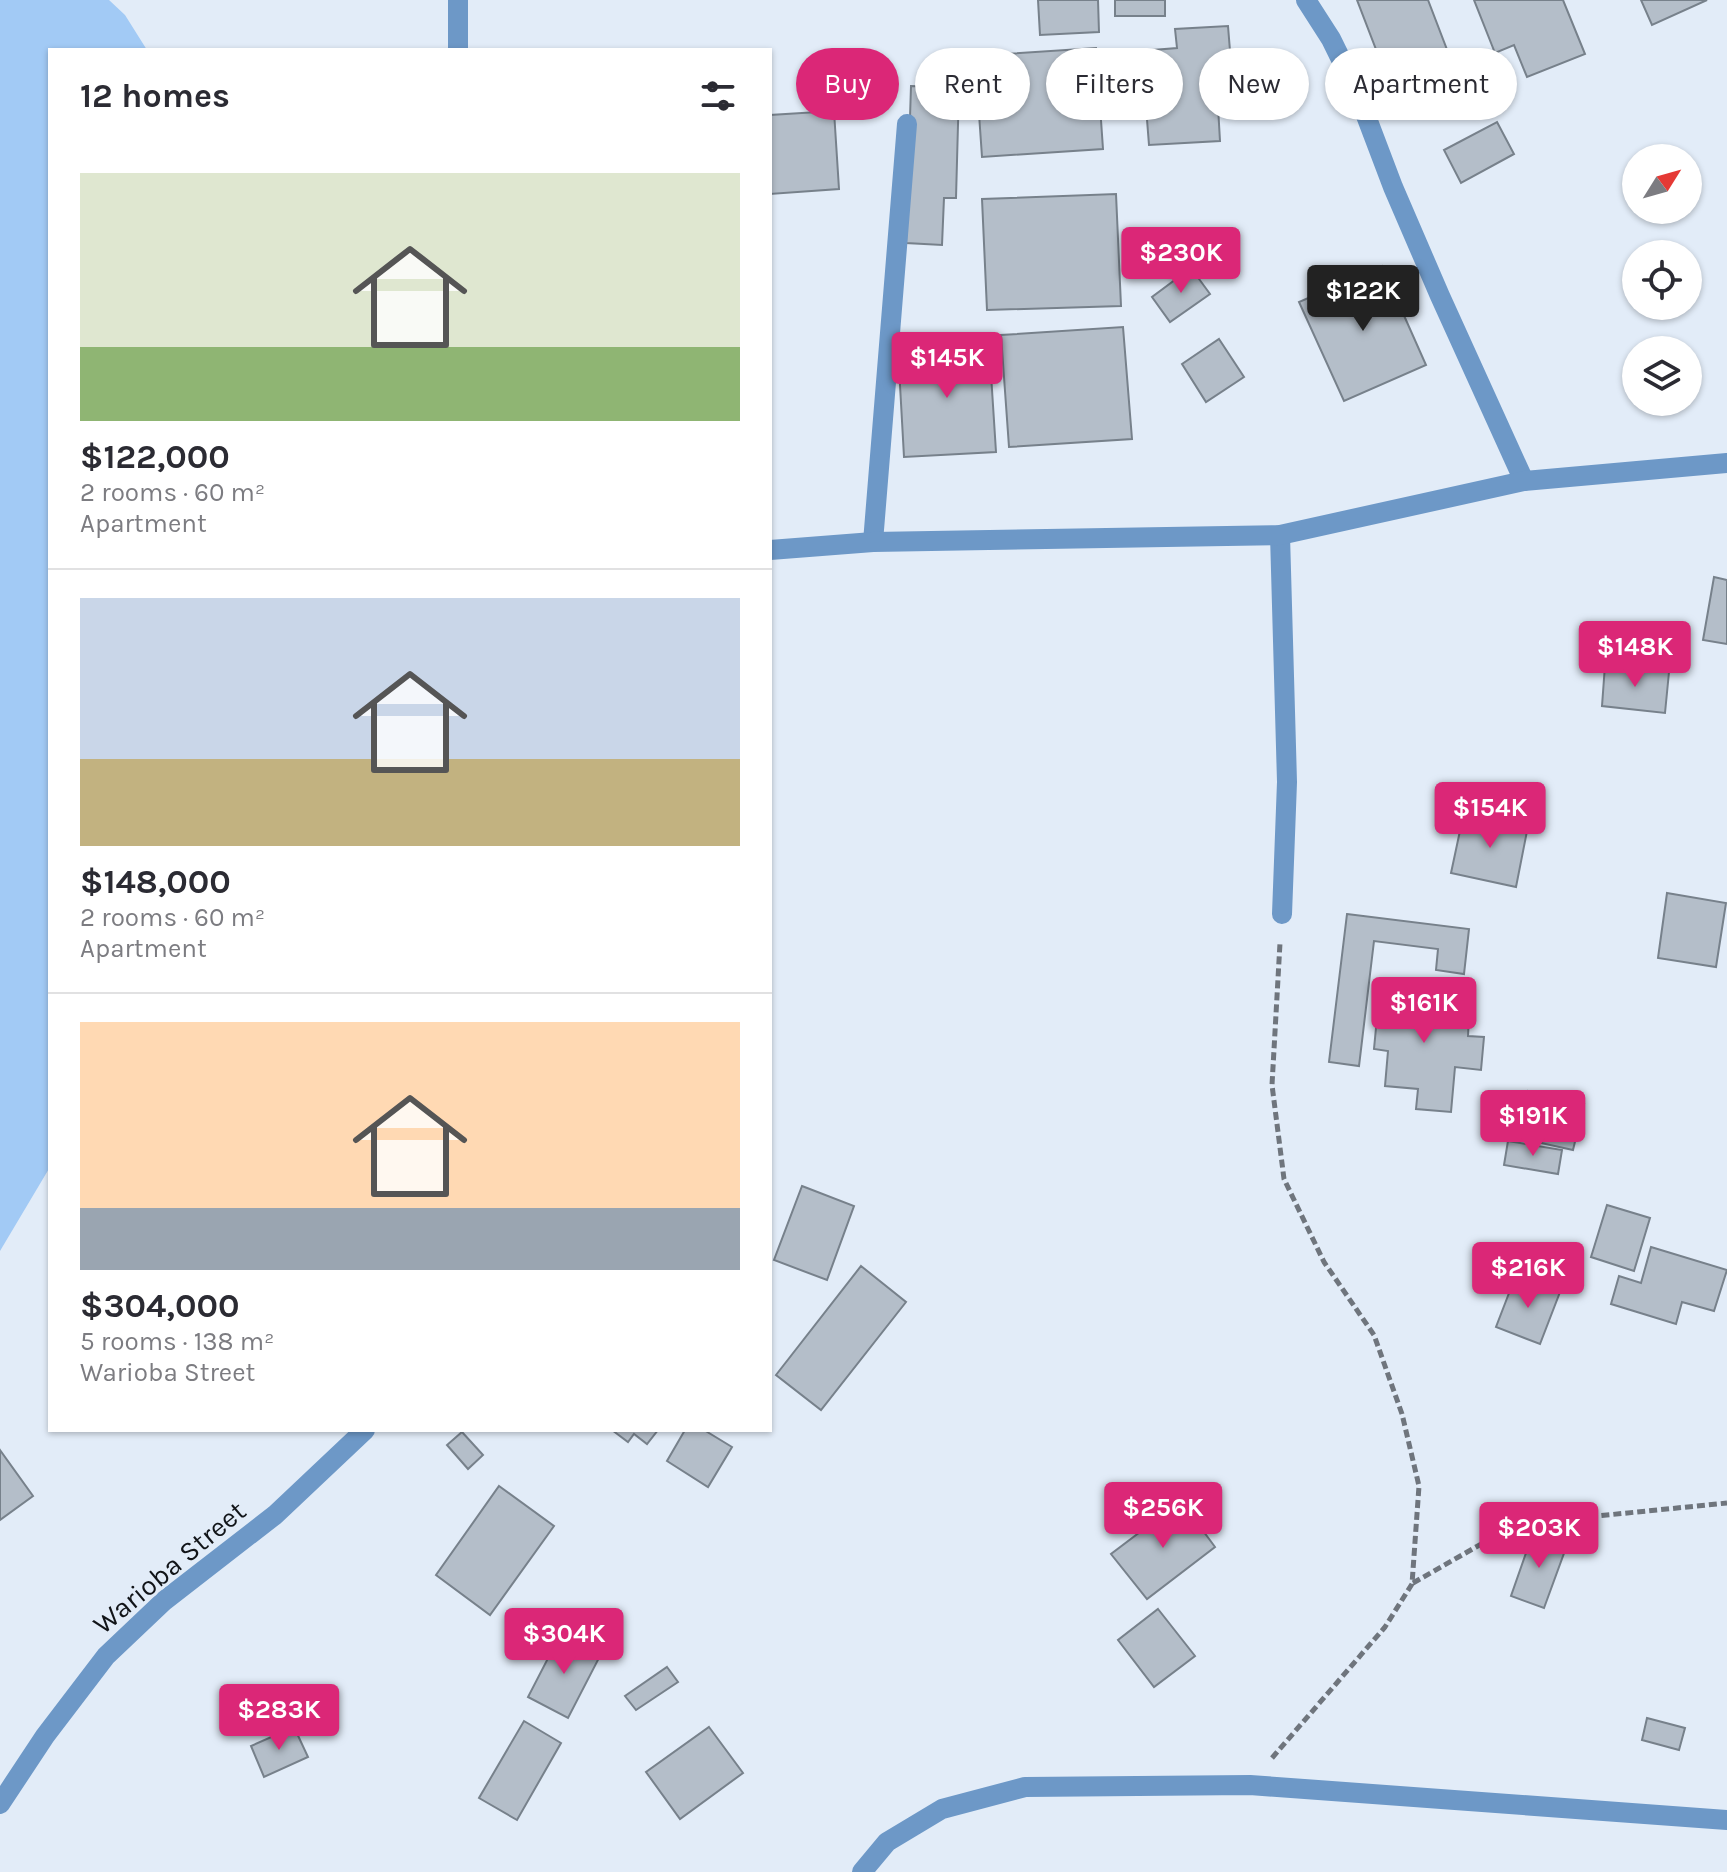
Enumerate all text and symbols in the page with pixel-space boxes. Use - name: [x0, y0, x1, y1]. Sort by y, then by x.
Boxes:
- chip: Buy: [796, 48, 899, 120]
- chip: Rent: [915, 48, 1030, 120]
- chip: Filters: [1046, 48, 1183, 120]
- chip: New: [1199, 48, 1309, 120]
- chip: Apartment: [1325, 48, 1517, 120]
- icon: filters: [696, 74, 740, 118]
- text: 12 homes: [80, 76, 230, 116]
- north arrow: [1622, 144, 1702, 224]
- map controls: [1622, 144, 1702, 416]
- icon: home: [338, 225, 482, 369]
- pin: $230K: [1125, 227, 1237, 295]
- text: $230K: [1139, 237, 1223, 268]
- button: locate: [1622, 240, 1702, 320]
- pin: $122K: [1307, 265, 1419, 333]
- text: $122K: [1325, 275, 1401, 306]
- pin: $145K: [891, 332, 1003, 400]
- button: layers: [1622, 336, 1702, 416]
- text: $145K: [910, 342, 984, 373]
- text: $122,000: [80, 437, 230, 477]
- text: 2 rooms · 60 m²: [80, 477, 265, 508]
- text: Apartment: [80, 508, 207, 539]
- pin: $148K: [1579, 621, 1691, 689]
- text: $148K: [1597, 631, 1673, 662]
- icon: home: [338, 650, 482, 794]
- pin: $154K: [1434, 782, 1546, 850]
- text: $154K: [1453, 792, 1527, 823]
- text: $148,000: [80, 862, 231, 902]
- text: 2 rooms · 60 m²: [80, 902, 265, 933]
- text: Apartment: [80, 933, 207, 964]
- pin: $161K: [1368, 977, 1480, 1045]
- text: $161K: [1389, 987, 1459, 1018]
- icon: home: [338, 1074, 482, 1218]
- pin: $191K: [1477, 1090, 1589, 1158]
- text: $191K: [1498, 1100, 1568, 1131]
- pin: $216K: [1472, 1242, 1584, 1310]
- text: $216K: [1490, 1252, 1566, 1283]
- text: $304,000: [80, 1286, 239, 1326]
- text: 5 rooms · 138 m²: [80, 1326, 275, 1357]
- text: Warioba Street: [80, 1357, 255, 1388]
- pin: $256K: [1107, 1482, 1219, 1550]
- text: $256K: [1122, 1492, 1204, 1523]
- street label: Warioba Street: [86, 1494, 252, 1641]
- pin: $203K: [1483, 1502, 1595, 1570]
- text: $203K: [1497, 1512, 1581, 1543]
- pin: $304K: [508, 1608, 620, 1676]
- text: $304K: [522, 1618, 606, 1649]
- pin: $283K: [223, 1684, 335, 1752]
- text: $283K: [237, 1694, 321, 1725]

